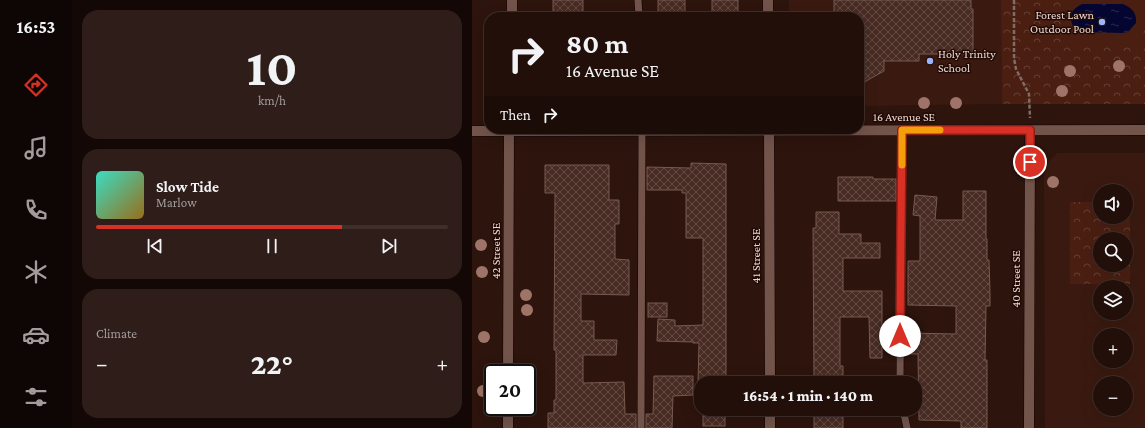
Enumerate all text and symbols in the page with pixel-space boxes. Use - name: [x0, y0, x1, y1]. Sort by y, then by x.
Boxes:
- place label: Forest Lawn Outdoor Pool: [1030, 8, 1095, 36]
- text: 16:53: [17, 17, 55, 37]
- marker: Forest Lawn Outdoor Pool: [1097, 17, 1107, 27]
- icon: right: [500, 28, 552, 80]
- text: 80 m: [566, 28, 628, 59]
- text: 10: [246, 38, 298, 96]
- place label: Holy Trinity School: [938, 47, 996, 75]
- marker: Holy Trinity School: [925, 56, 935, 66]
- text: 16 Avenue SE: [566, 61, 659, 81]
- icon: directions: [22, 71, 50, 99]
- text: km/h: [258, 93, 286, 108]
- icon: right: [539, 104, 561, 126]
- text: Then: [500, 107, 531, 123]
- street label: 16 Avenue SE: [873, 110, 936, 124]
- icon: music: [22, 134, 50, 162]
- pin: [1013, 145, 1047, 179]
- icon: arrive: [1019, 151, 1041, 173]
- text: Slow Tide: [156, 179, 219, 195]
- map controls: [1093, 184, 1133, 416]
- button: sound: [1093, 184, 1133, 224]
- text: Marlow: [156, 195, 197, 210]
- icon: phone: [22, 196, 50, 224]
- street label: 42 Street SE: [489, 222, 503, 279]
- street label: 41 Street SE: [749, 228, 763, 283]
- button: search: [1093, 232, 1133, 272]
- icon: previous: [144, 235, 166, 257]
- icon: pause: [261, 235, 283, 257]
- icon: next: [378, 235, 400, 257]
- street label: 40 Street SE: [1009, 250, 1023, 308]
- icon: climate: [22, 258, 50, 286]
- button: layers: [1093, 280, 1133, 320]
- position arrow: [879, 315, 921, 357]
- icon: car: [22, 321, 50, 349]
- text: Climate: [96, 326, 137, 341]
- button: +: [1093, 328, 1133, 368]
- text: 22°: [251, 347, 293, 380]
- text: −: [96, 351, 108, 376]
- text: +: [436, 351, 448, 376]
- speed limit sign: 20: [484, 364, 536, 416]
- button: −: [1093, 376, 1133, 416]
- icon: filters: [22, 383, 50, 411]
- text: 16:54 · 1 min · 140 m: [743, 388, 873, 404]

